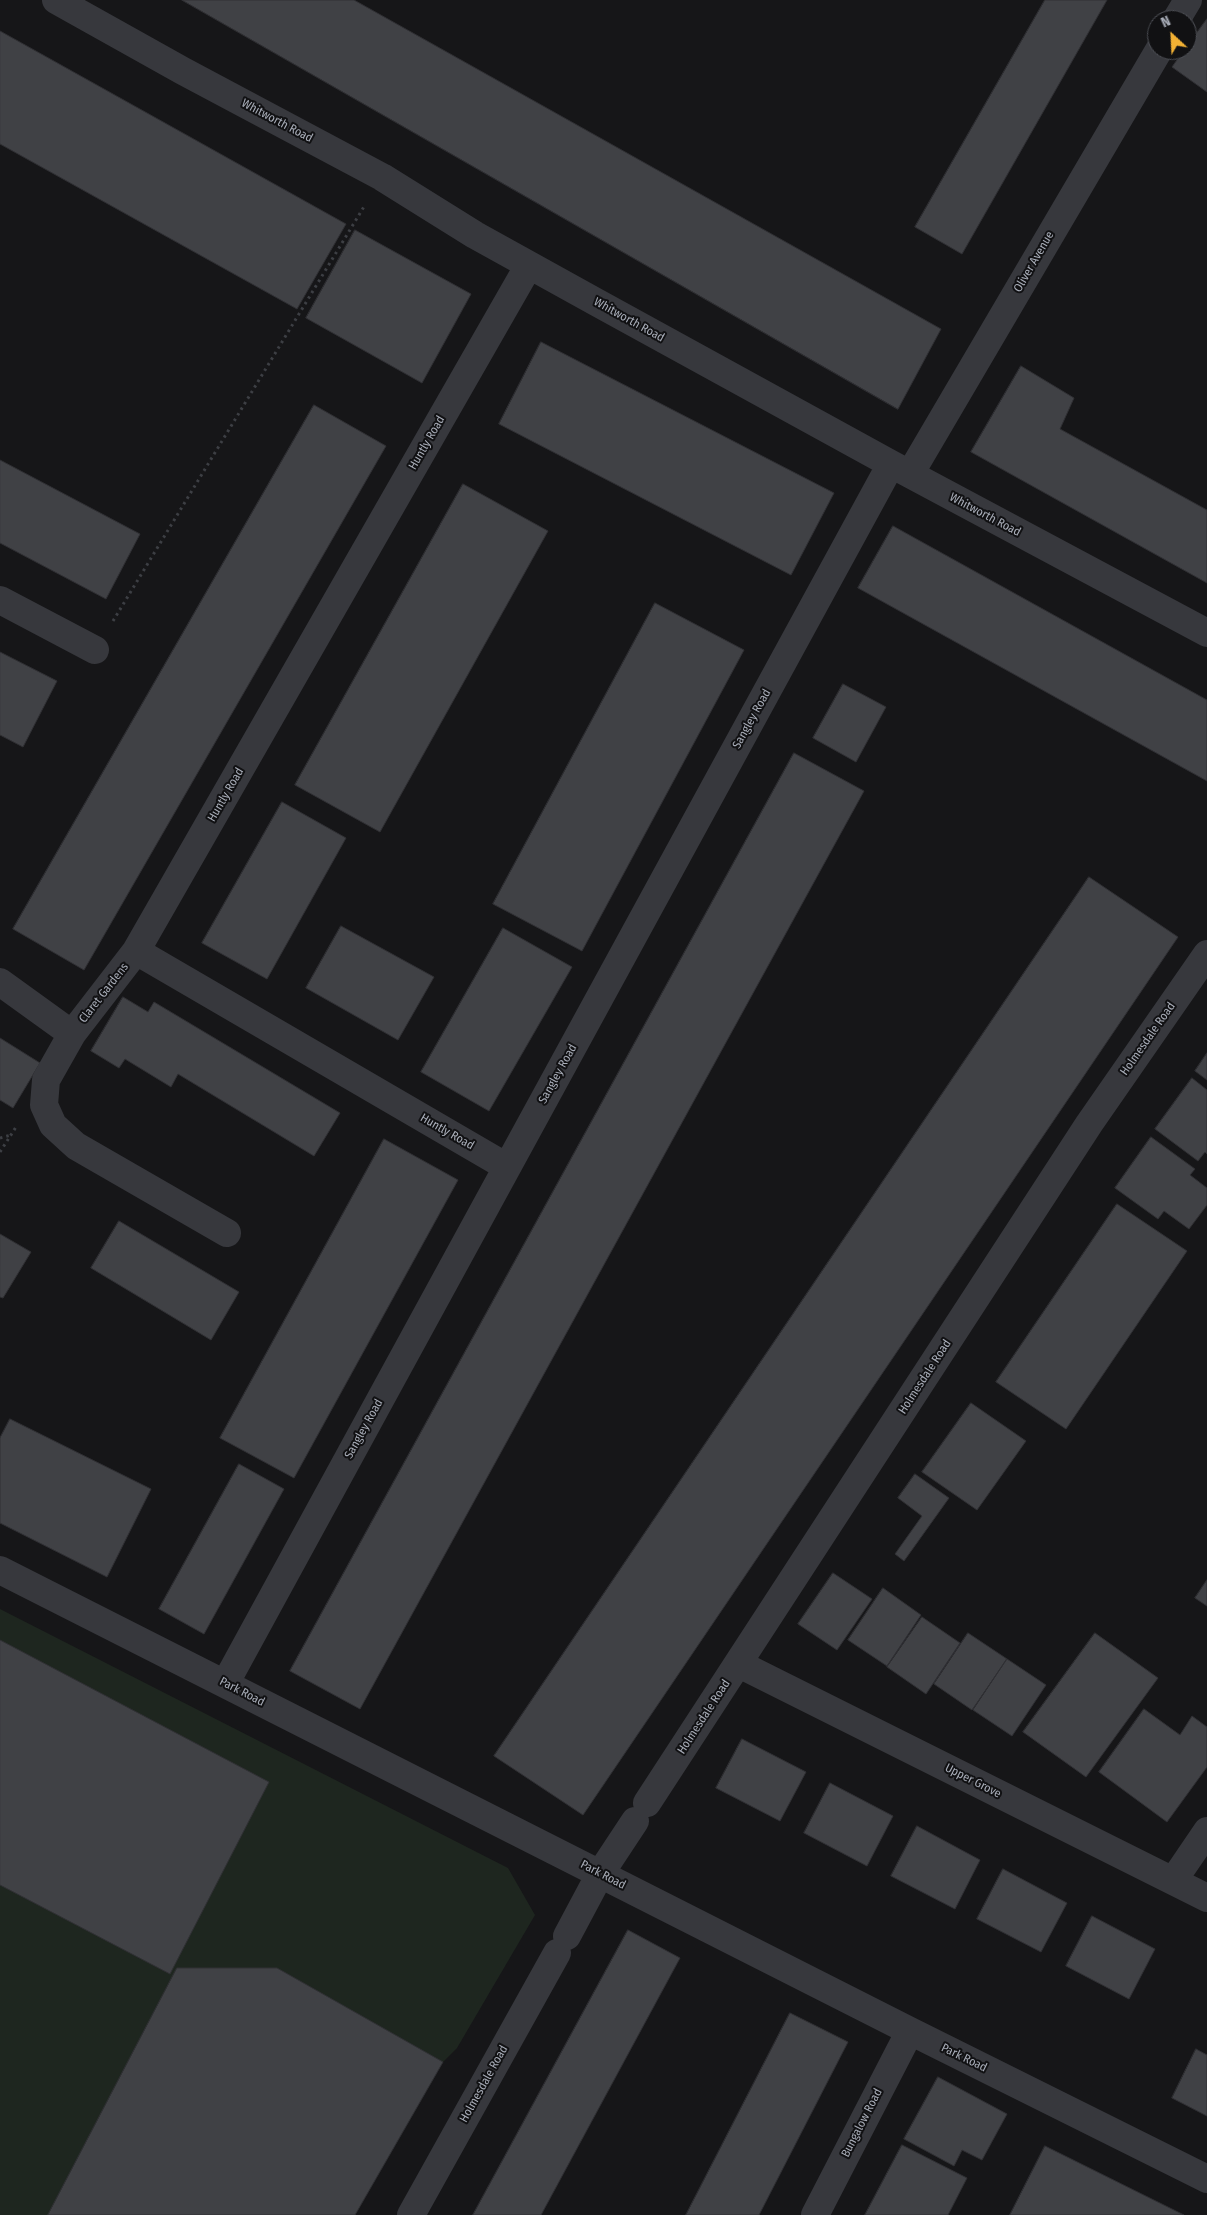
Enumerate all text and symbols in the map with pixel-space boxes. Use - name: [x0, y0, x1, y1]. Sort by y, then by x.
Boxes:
- north arrow: [1147, 10, 1197, 60]
- text: N: [1158, 12, 1173, 31]
- street label: Whitworth Road: [239, 96, 315, 146]
- street label: Oliver Avenue: [1011, 229, 1057, 295]
- street label: Whitworth Road: [591, 295, 667, 345]
- street label: Huntly Road: [406, 414, 448, 472]
- street label: Whitworth Road: [947, 490, 1023, 540]
- street label: Sangley Road: [730, 687, 774, 751]
- street label: Huntly Road: [205, 766, 247, 824]
- street label: Claret Gardens: [76, 960, 132, 1026]
- street label: Holmesdale Road: [1117, 1000, 1179, 1078]
- street label: Sangley Road: [536, 1042, 580, 1106]
- street label: Huntly Road: [418, 1111, 476, 1153]
- street label: Holmesdale Road: [896, 1337, 954, 1417]
- street label: Sangley Road: [342, 1397, 386, 1461]
- street label: Park Road: [217, 1674, 267, 1710]
- street label: Holmesdale Road: [675, 1677, 733, 1757]
- street label: Upper Grove: [943, 1761, 1003, 1801]
- street label: Park Road: [578, 1857, 628, 1893]
- street label: Park Road: [939, 2041, 989, 2075]
- street label: Holmesdale Road: [457, 2043, 511, 2125]
- street label: Bungalow Road: [838, 2086, 886, 2160]

